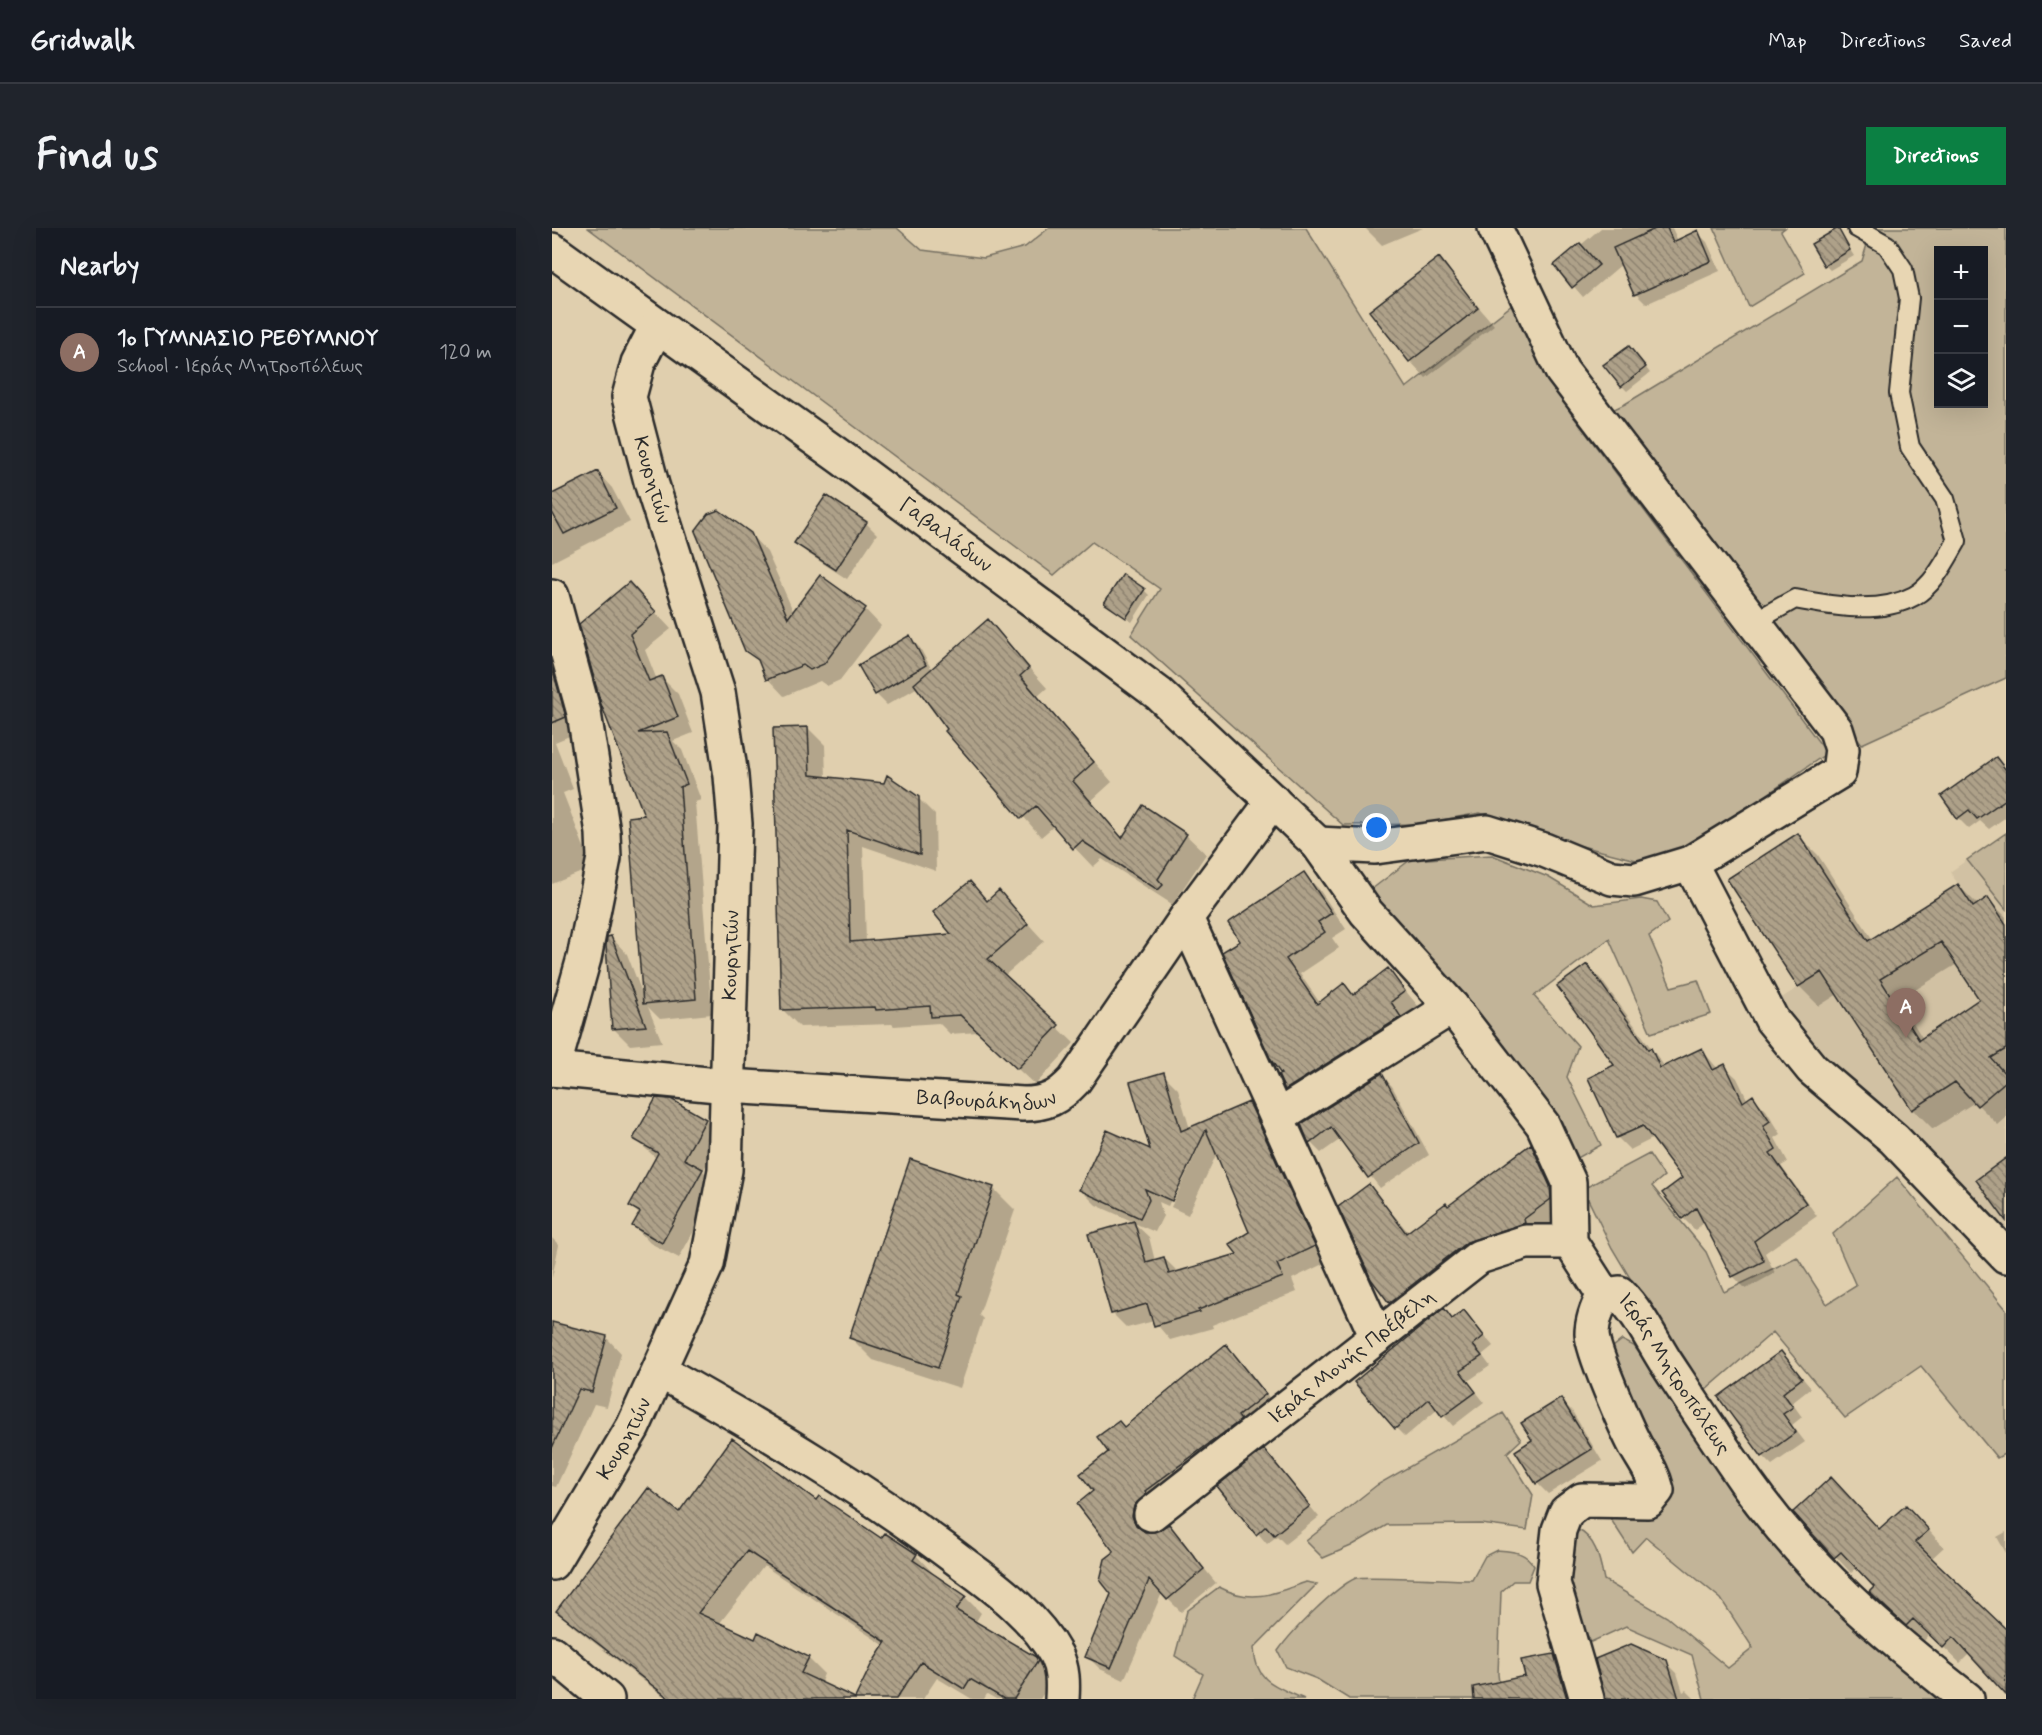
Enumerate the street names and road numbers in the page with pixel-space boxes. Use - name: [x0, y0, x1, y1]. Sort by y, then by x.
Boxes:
- street label: Κουρητών: [626, 433, 678, 527]
- street label: Γαβαλάδων: [893, 491, 998, 579]
- street label: Κουρητών: [716, 910, 747, 1001]
- street label: Βαβουράκηδων: [916, 1084, 1062, 1118]
- street label: Ιεράς Μονής Πρέβελη: [1262, 1282, 1441, 1431]
- street label: Ιεράς Μητροπόλεως: [1612, 1287, 1737, 1460]
- street label: Κουρητών: [591, 1393, 658, 1485]

